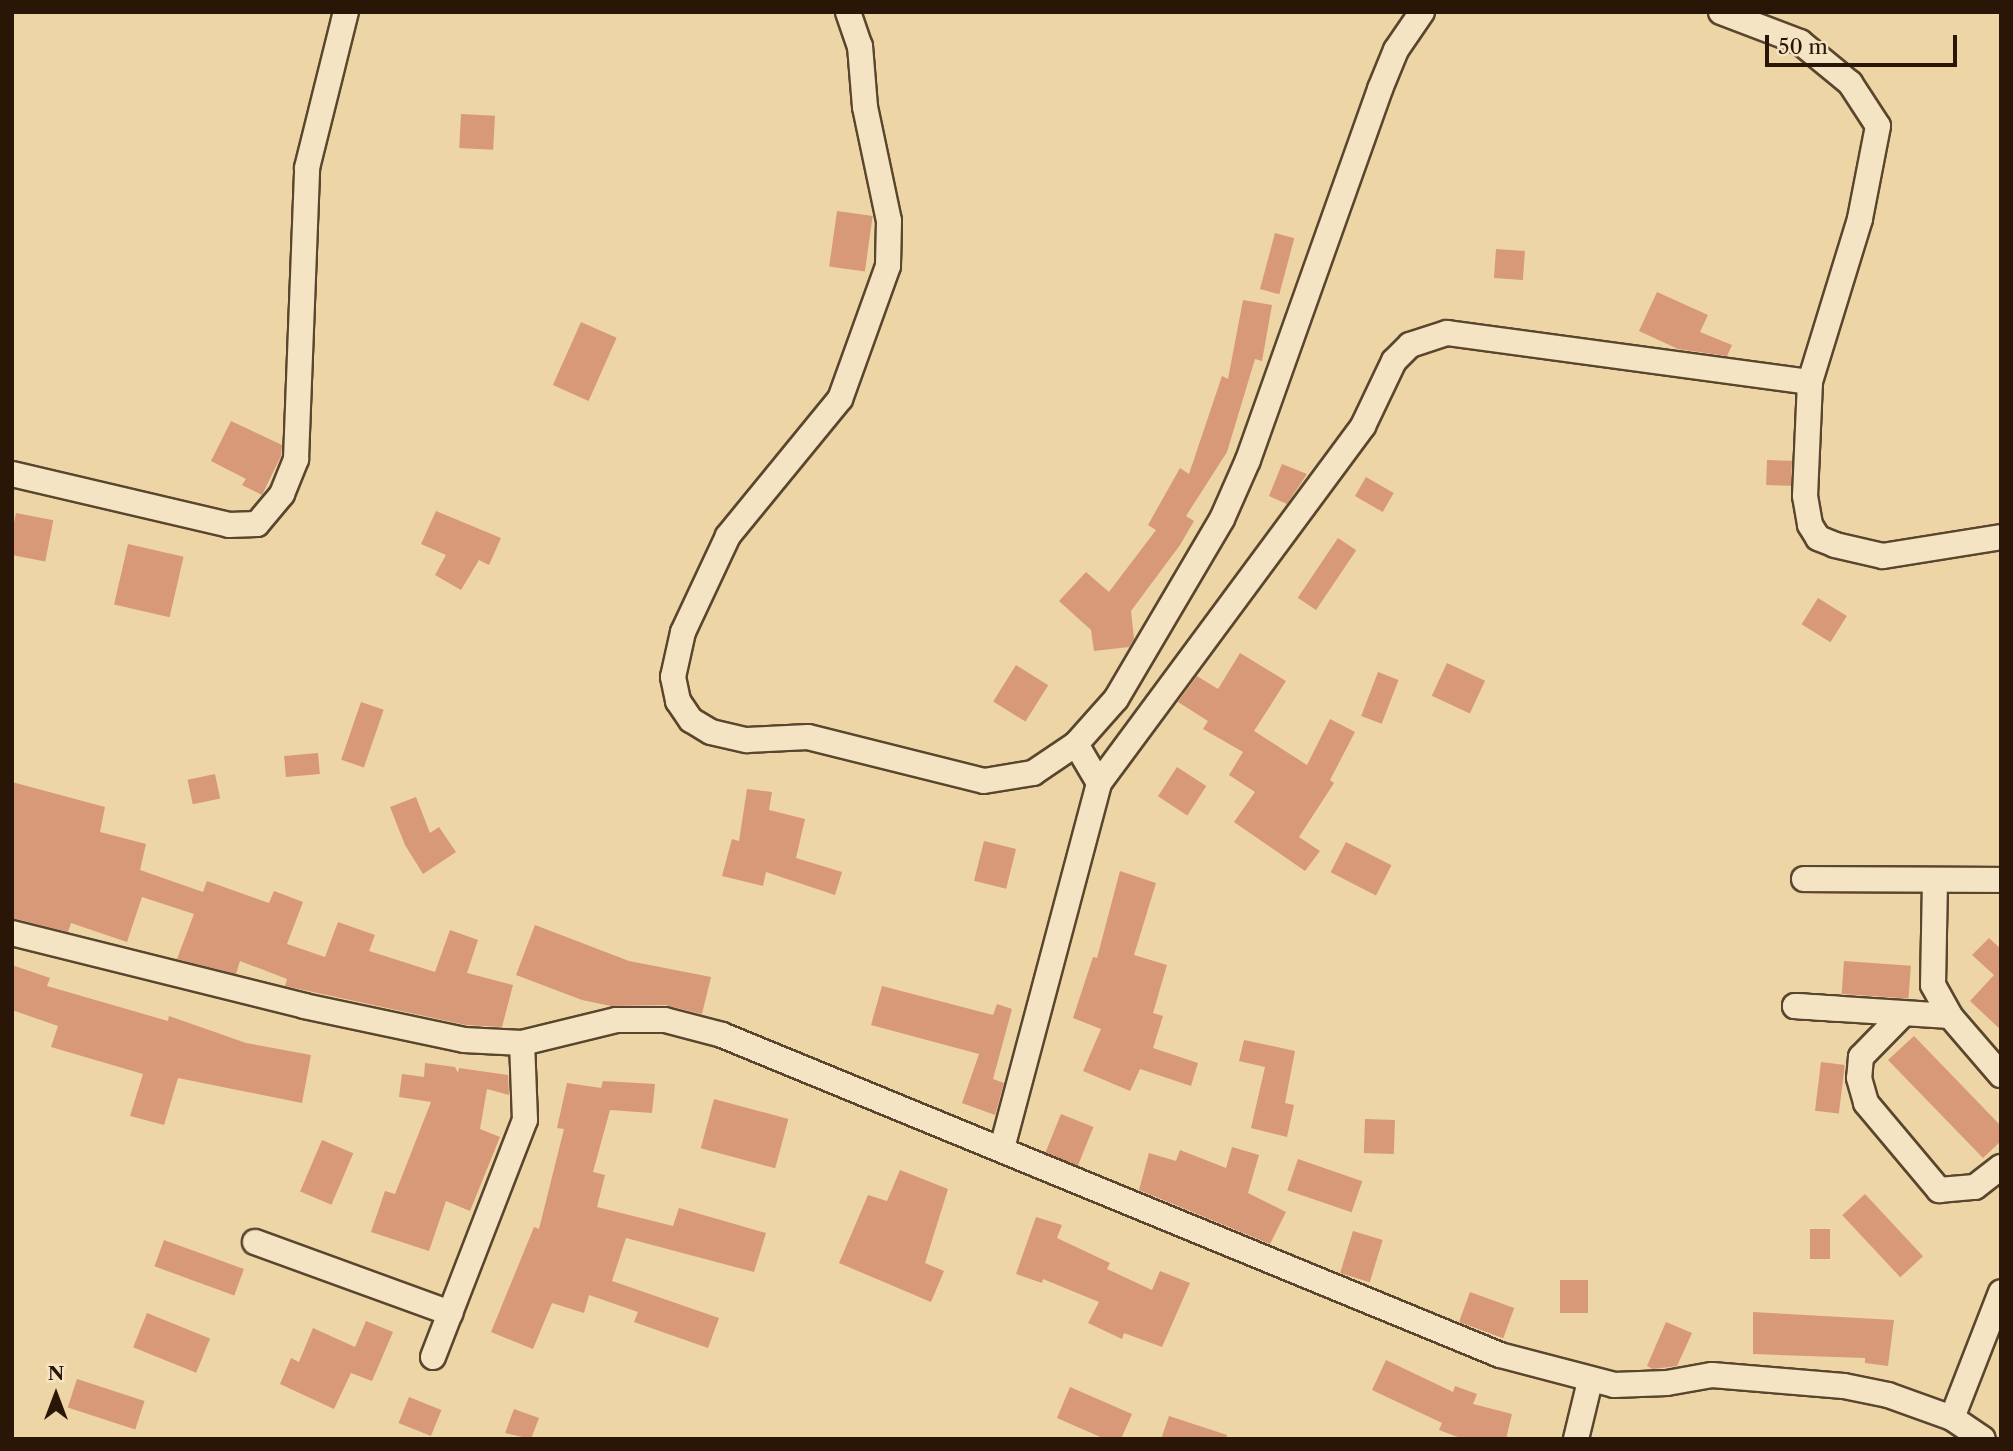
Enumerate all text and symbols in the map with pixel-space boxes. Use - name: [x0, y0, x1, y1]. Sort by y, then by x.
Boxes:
- scale bar: [1768, 21, 1960, 65]
- text: 50 m: [1778, 34, 1828, 59]
- north arrow: [21, 1360, 91, 1430]
- text: N: [48, 1362, 64, 1385]

